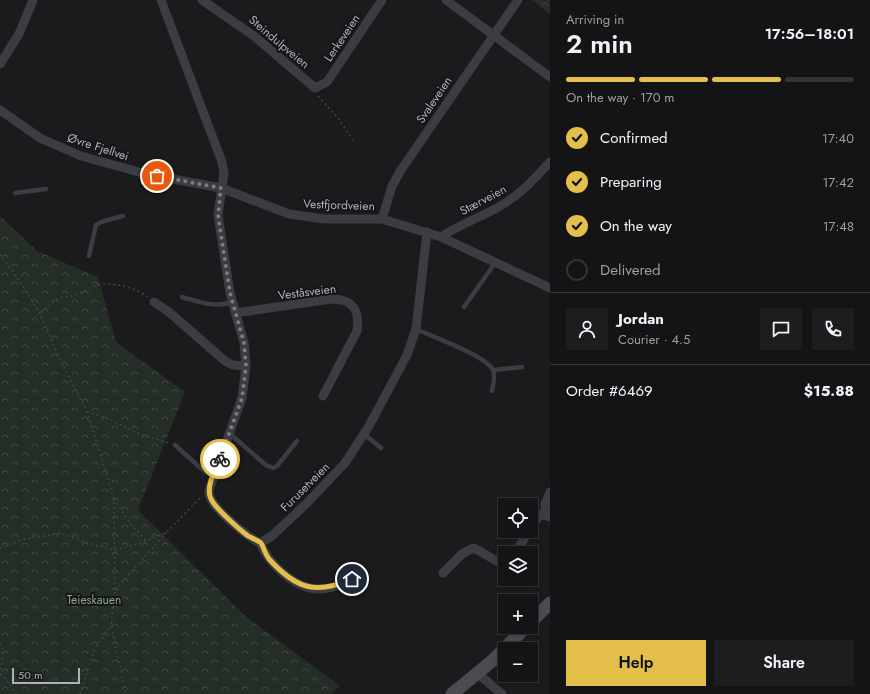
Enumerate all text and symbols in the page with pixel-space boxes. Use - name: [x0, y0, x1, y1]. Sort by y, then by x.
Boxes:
- text: Arriving in: [566, 10, 624, 29]
- street label: Steindulpveien: [245, 11, 313, 73]
- street label: Lerkeveien: [320, 11, 364, 65]
- text: 17:56–18:01: [765, 23, 854, 45]
- text: 2 min: [566, 25, 633, 63]
- street label: Svaleveien: [412, 73, 456, 127]
- text: On the way · 170 m: [566, 88, 675, 107]
- icon: check: [566, 127, 588, 149]
- text: Confirmed: [600, 127, 668, 149]
- street label: Øvre Fjellvei: [65, 129, 131, 165]
- text: 17:40: [822, 129, 854, 148]
- pin: [140, 159, 174, 193]
- icon: bag: [146, 165, 168, 187]
- icon: check: [566, 171, 588, 193]
- text: Preparing: [600, 171, 662, 193]
- text: 17:42: [822, 173, 854, 192]
- street label: Stærveien: [456, 180, 510, 220]
- street label: Vestfjordveien: [303, 195, 375, 215]
- icon: check: [566, 215, 588, 237]
- text: On the way: [600, 215, 672, 237]
- text: 17:48: [823, 217, 854, 236]
- text: Delivered: [600, 259, 661, 281]
- street label: Veståsveien: [277, 280, 337, 304]
- button: person: [566, 308, 608, 350]
- text: Jordan: [618, 308, 664, 330]
- button: chat: [760, 308, 802, 350]
- button: phone: [812, 308, 854, 350]
- text: Courier · 4.5: [618, 330, 690, 349]
- text: Order #6469: [566, 380, 653, 402]
- text: $15.88: [804, 380, 854, 402]
- courier: [200, 439, 240, 479]
- icon: bike: [209, 448, 231, 470]
- street label: Furusetveien: [276, 458, 334, 516]
- map controls: [498, 498, 538, 682]
- button: locate: [498, 498, 538, 538]
- button: layers: [498, 546, 538, 586]
- pin: [335, 562, 369, 596]
- icon: home: [341, 568, 363, 590]
- park label: Teieskauen: [67, 591, 121, 609]
- button: +: [498, 594, 538, 634]
- button: Help: [566, 640, 706, 686]
- button: Share: [714, 640, 854, 686]
- button: −: [498, 642, 538, 682]
- scale bar: [12, 666, 80, 685]
- text: 50 m: [18, 667, 43, 683]

